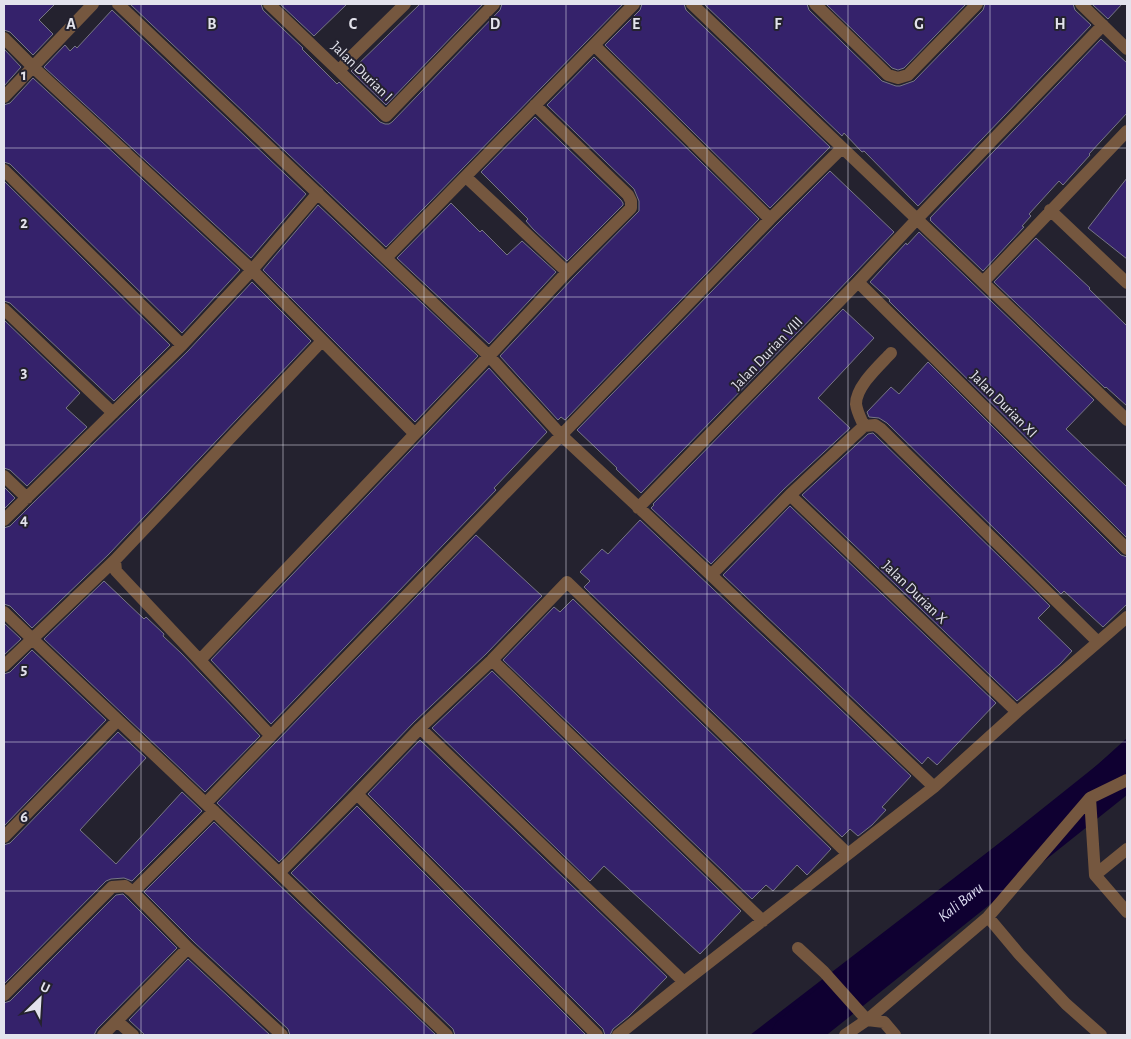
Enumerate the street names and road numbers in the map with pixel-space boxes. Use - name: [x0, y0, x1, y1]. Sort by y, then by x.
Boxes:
- street label: Jalan Durian I: [328, 39, 395, 104]
- street label: Jalan Durian VIII: [729, 314, 806, 393]
- street label: Jalan Durian XI: [967, 368, 1040, 441]
- street label: Jalan Durian X: [879, 558, 950, 627]

